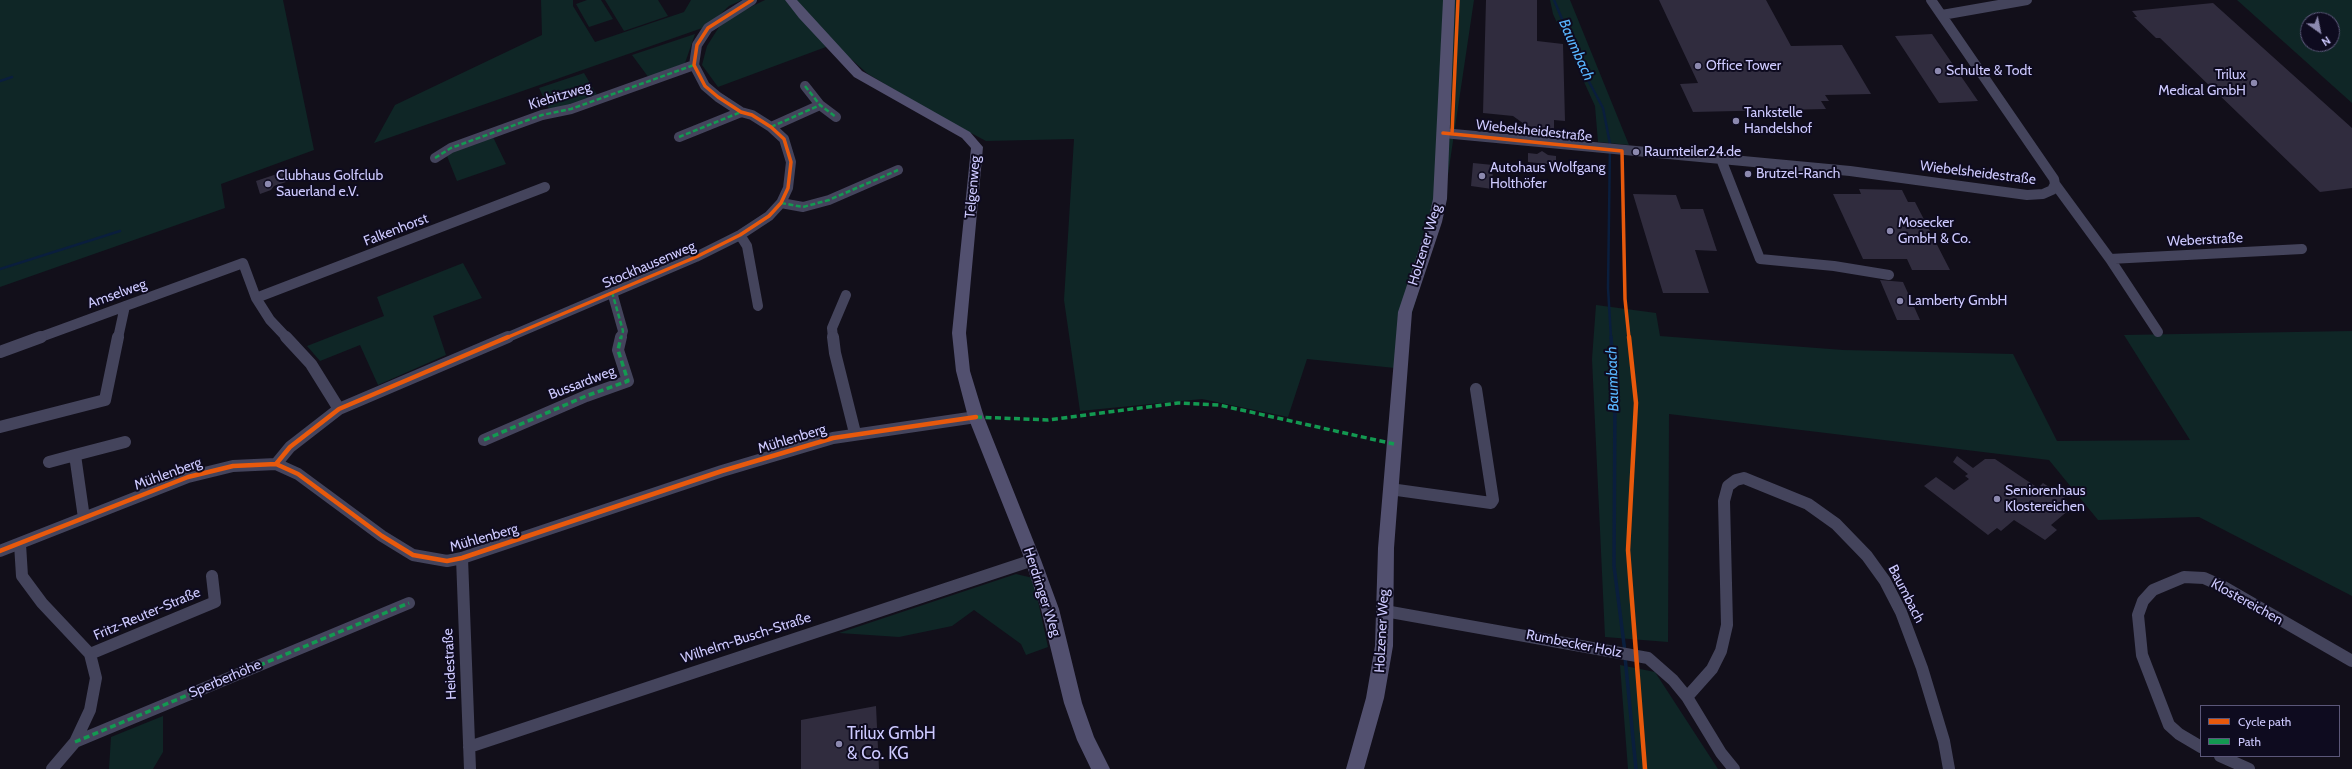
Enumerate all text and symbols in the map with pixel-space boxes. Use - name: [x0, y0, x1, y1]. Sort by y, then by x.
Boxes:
- north arrow: [2300, 12, 2340, 52]
- water label: Baumbach: [1554, 16, 1598, 84]
- text: N: [2319, 33, 2333, 49]
- place label: Office Tower: [1706, 58, 1781, 74]
- marker: Office Tower: [1693, 61, 1703, 71]
- place label: Schulte & Todt: [1946, 63, 2032, 79]
- marker: Schulte & Todt: [1933, 66, 1943, 76]
- place label: Trilux Medical GmbH: [2158, 67, 2246, 100]
- marker: Trilux Medical GmbH: [2249, 78, 2259, 88]
- street label: Kiebitzweg: [527, 79, 593, 113]
- place label: Tankstelle Handelshof: [1744, 105, 1812, 138]
- marker: Tankstelle Handelshof: [1731, 116, 1741, 126]
- street label: Wiebelsheidestraße: [1475, 117, 1593, 145]
- place label: Raumteiler24.de: [1644, 144, 1741, 160]
- marker: Raumteiler24.de: [1631, 147, 1641, 157]
- street label: Telgenweg: [962, 155, 984, 219]
- street label: Wiebelsheidestraße: [1919, 158, 2037, 188]
- place label: Autohaus Wolfgang Holthöfer: [1490, 160, 1606, 192]
- place label: Brutzel-Ranch: [1756, 166, 1840, 182]
- place label: Clubhaus Golfclub Sauerland e.V.: [276, 168, 383, 200]
- marker: Brutzel-Ranch: [1743, 169, 1753, 179]
- marker: Autohaus Wolfgang Holthöfer: [1477, 171, 1487, 181]
- marker: Clubhaus Golfclub Sauerland e.V.: [263, 179, 273, 189]
- street label: Holzener Weg: [1405, 203, 1445, 287]
- street label: Falkenhorst: [361, 210, 431, 250]
- place label: Mosecker GmbH & Co.: [1898, 215, 1971, 248]
- marker: Mosecker GmbH & Co.: [1885, 226, 1895, 236]
- street label: Weberstraße: [2167, 230, 2243, 250]
- street label: Stockhausenweg: [600, 238, 698, 292]
- street label: Amselweg: [85, 276, 149, 312]
- place label: Lamberty GmbH: [1908, 293, 2007, 309]
- marker: Lamberty GmbH: [1895, 296, 1905, 306]
- water label: Baumbach: [1603, 346, 1623, 412]
- street label: Bussardweg: [546, 363, 618, 403]
- street label: Mühlenberg: [756, 421, 828, 457]
- street label: Mühlenberg: [132, 454, 204, 494]
- place label: Seniorenhaus Klostereichen: [2005, 483, 2086, 516]
- marker: Seniorenhaus Klostereichen: [1992, 494, 2002, 504]
- street label: Mühlenberg: [448, 520, 520, 556]
- street label: Herdringer Weg: [1020, 545, 1064, 639]
- street label: Baumbach: [1884, 562, 1928, 626]
- street label: Klostereichen: [2208, 575, 2286, 629]
- street label: Fritz-Reuter-Straße: [91, 584, 203, 644]
- street label: Holzener Weg: [1371, 589, 1393, 673]
- street label: Wilhelm-Busch-Straße: [679, 609, 813, 667]
- street label: Rumbecker Holz: [1525, 626, 1623, 662]
- street label: Heidestraße: [440, 628, 460, 700]
- street label: Sperberhöhe: [186, 656, 264, 702]
- legend: [2200, 705, 2340, 757]
- text: Cycle path: [2238, 714, 2291, 729]
- place label: Trilux GmbH & Co. KG: [847, 724, 936, 764]
- text: Path: [2238, 734, 2261, 749]
- marker: Trilux GmbH & Co. KG: [834, 739, 844, 749]

